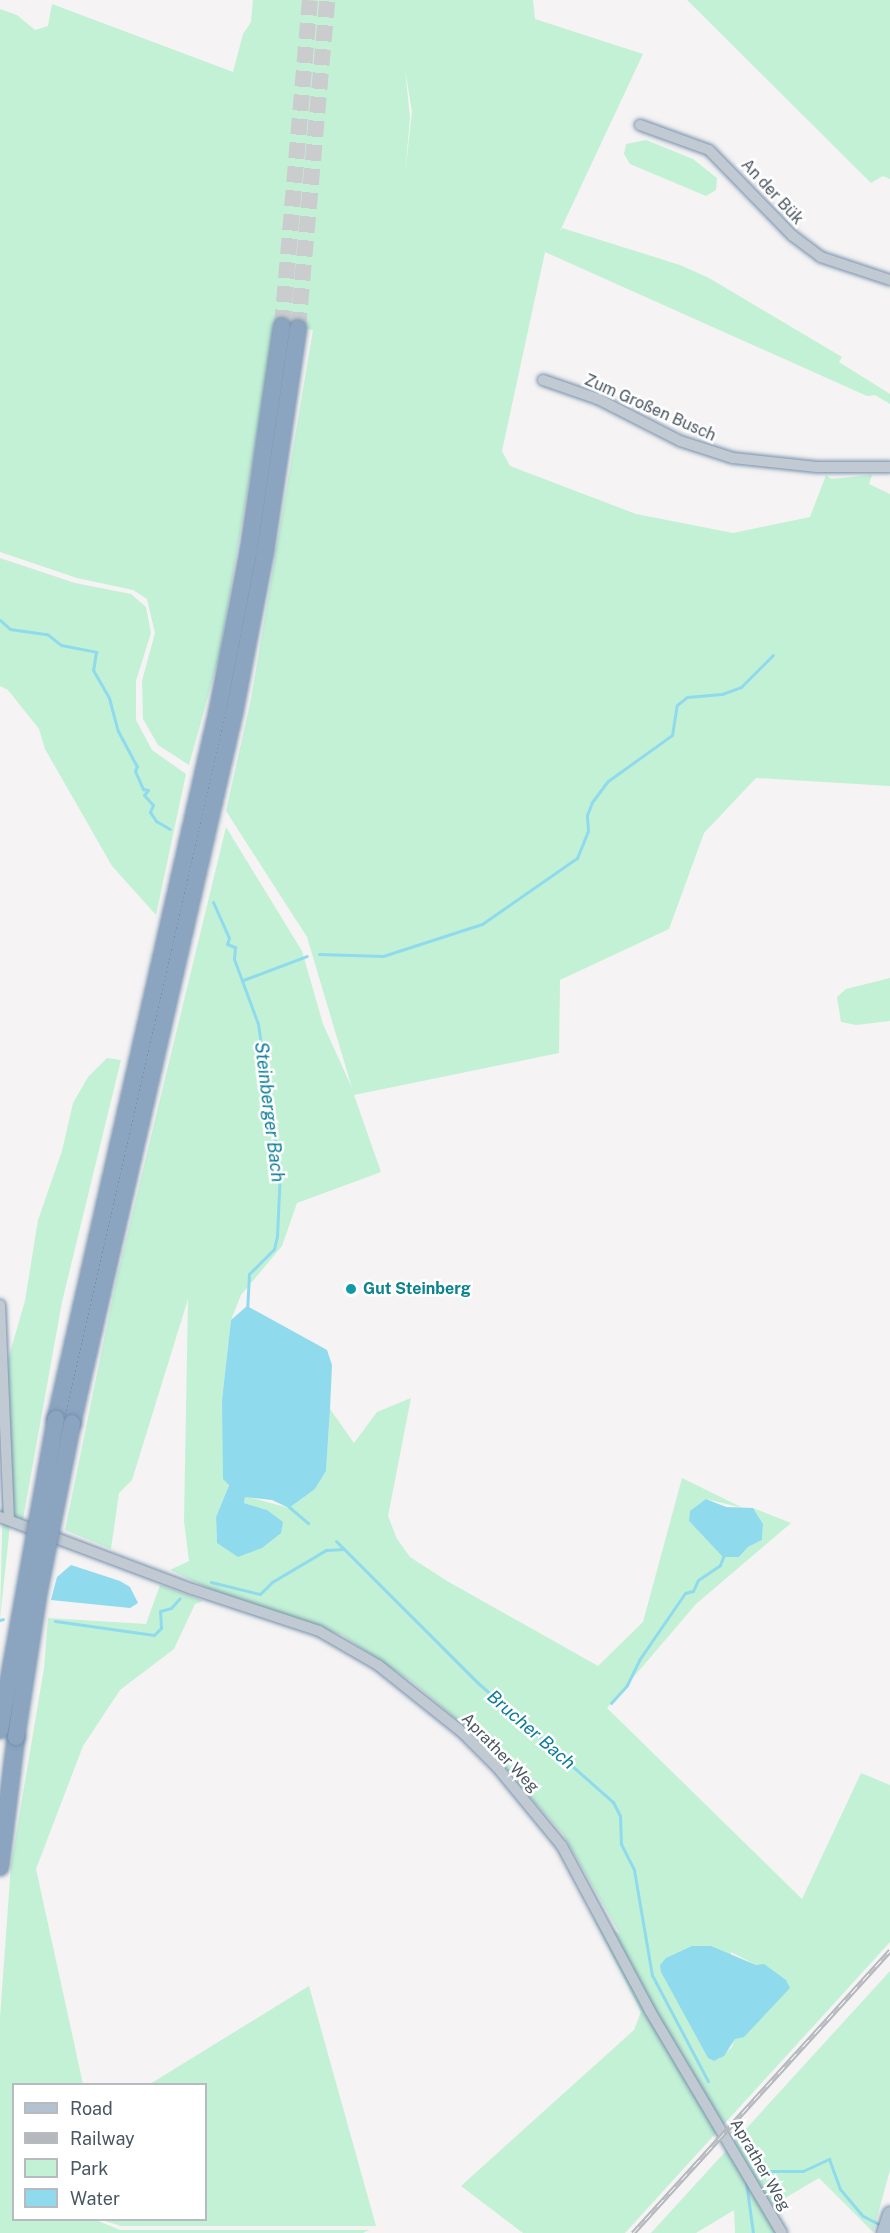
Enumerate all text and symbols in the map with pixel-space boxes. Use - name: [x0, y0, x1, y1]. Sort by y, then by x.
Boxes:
- street label: An der Bük: [737, 155, 807, 229]
- street label: Zum Großen Busch: [581, 370, 719, 446]
- water label: Steinberger Bach: [250, 1041, 288, 1183]
- place label: Gut Steinberg: [363, 1279, 471, 1299]
- marker: Gut Steinberg: [344, 1282, 358, 1296]
- water label: Brucher Bach: [483, 1686, 579, 1774]
- street label: Aprather Weg: [457, 1709, 543, 1797]
- legend: [12, 2083, 207, 2221]
- text: Road: [70, 2098, 113, 2119]
- street label: Aprather Weg: [726, 2115, 794, 2215]
- text: Railway: [70, 2128, 135, 2149]
- text: Park: [70, 2158, 108, 2179]
- text: Water: [70, 2188, 120, 2209]

